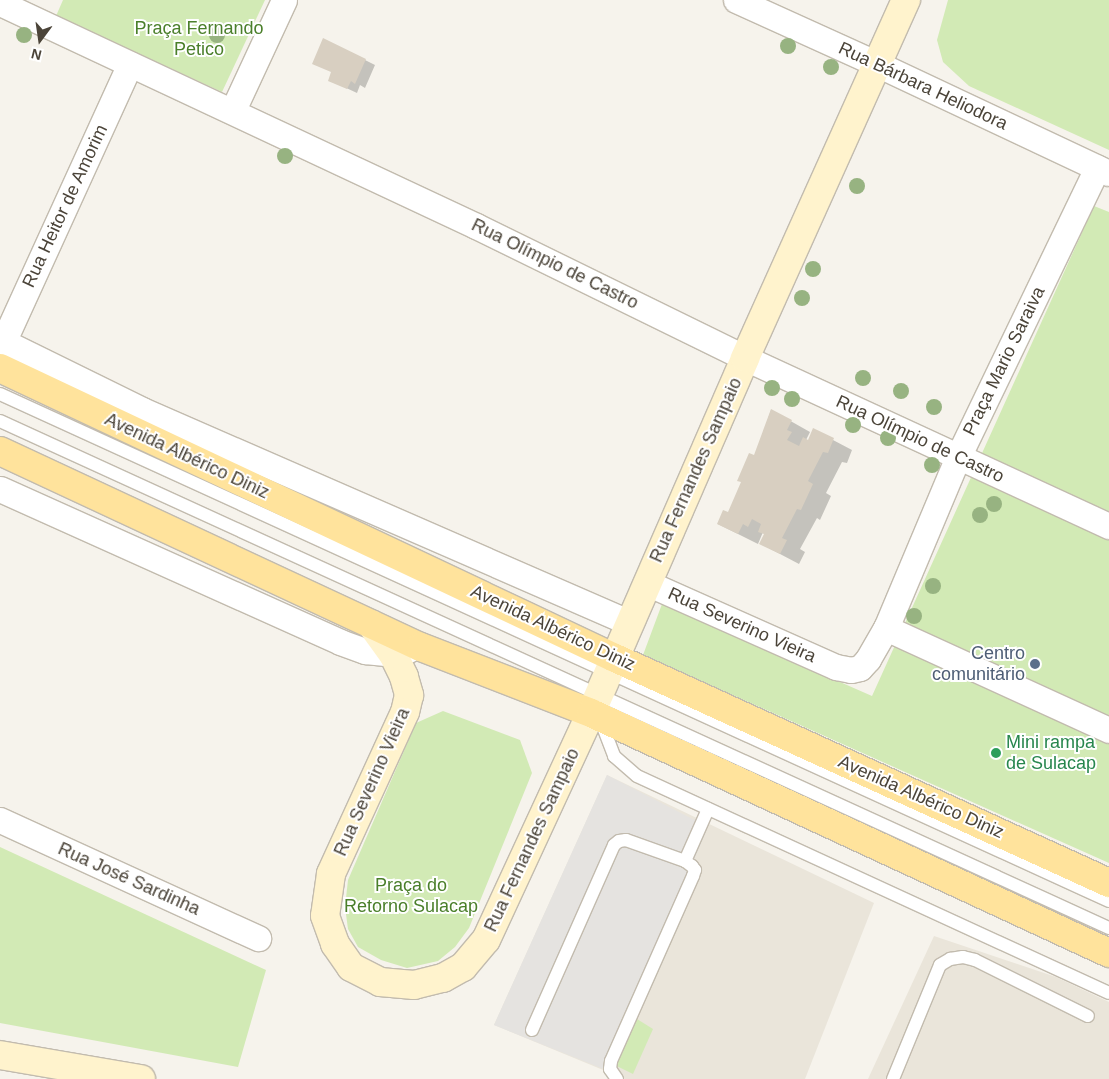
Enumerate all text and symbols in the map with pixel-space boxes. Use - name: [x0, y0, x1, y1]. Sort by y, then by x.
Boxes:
- north arrow: [15, 15, 65, 65]
- park label: Praça Fernando Petico: [134, 18, 264, 60]
- street label: Rua Bárbara Heliodora: [835, 37, 1011, 135]
- text: N: [30, 46, 43, 64]
- street label: Rua Heitor de Amorim: [18, 121, 112, 291]
- street label: Rua Olímpio de Castro: [468, 214, 642, 314]
- street label: Praça Mario Saraiva: [959, 283, 1049, 439]
- street label: Rua Fernandes Sampaio: [645, 374, 747, 566]
- street label: Rua Olímpio de Castro: [832, 391, 1008, 487]
- street label: Avenida Albérico Diniz: [101, 408, 273, 504]
- street label: Avenida Albérico Diniz: [467, 580, 639, 676]
- street label: Rua Severino Vieira: [665, 583, 819, 667]
- place label: Centro comunitário: [932, 643, 1025, 686]
- marker: Centro comunitário: [1029, 658, 1041, 670]
- street label: Rua Severino Vieira: [330, 705, 414, 859]
- place label: Mini rampa de Sulacap: [1006, 732, 1096, 774]
- street label: Rua Fernandes Sampaio: [480, 745, 584, 935]
- marker: Mini rampa de Sulacap: [990, 747, 1002, 759]
- street label: Avenida Albérico Diniz: [834, 751, 1008, 843]
- street label: Rua José Sardinha: [55, 838, 203, 920]
- park label: Praça do Retorno Sulacap: [344, 875, 478, 918]

